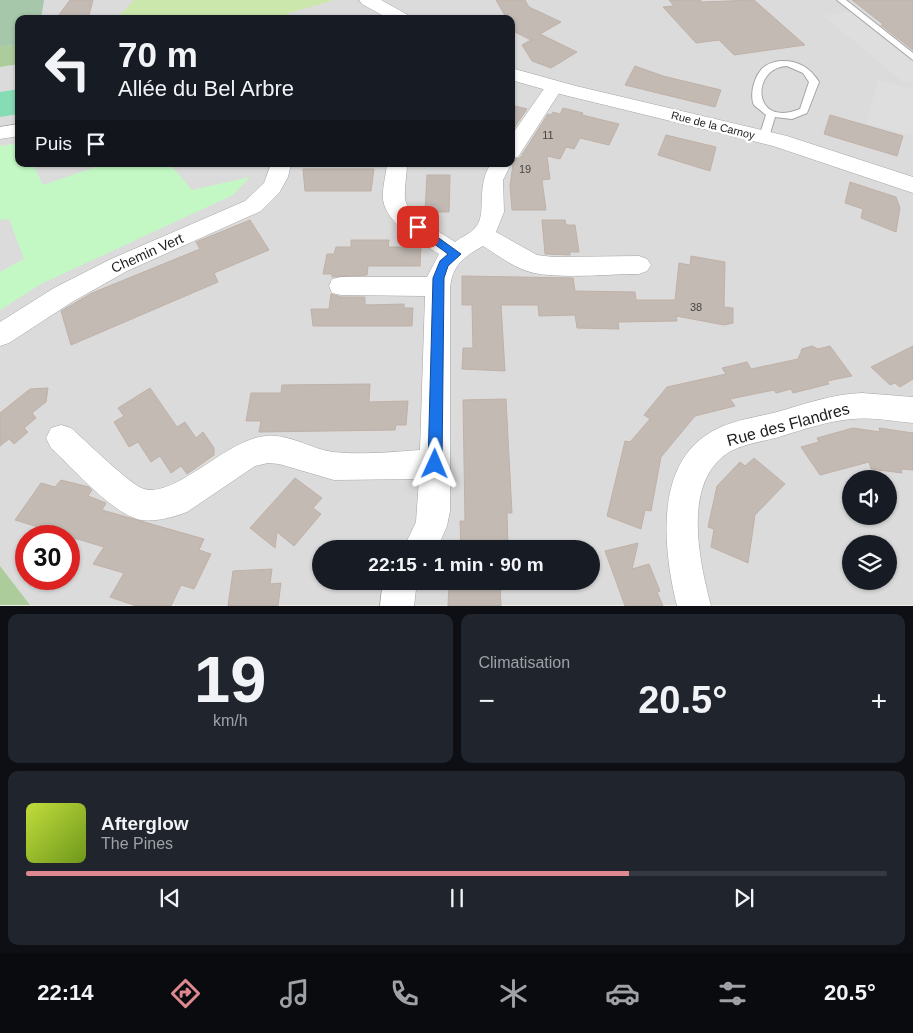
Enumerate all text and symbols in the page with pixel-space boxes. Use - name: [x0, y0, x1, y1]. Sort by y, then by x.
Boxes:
- icon: left: [35, 35, 100, 100]
- text: 70 m: [118, 35, 198, 74]
- text: Allée du Bel Arbre: [118, 76, 294, 101]
- street label: Rue de la Carnoy: [670, 109, 756, 141]
- house number: 11: [542, 129, 554, 141]
- icon: arrive: [82, 130, 110, 158]
- text: Puis: [35, 133, 72, 154]
- house number: 19: [519, 163, 531, 175]
- pin: [397, 206, 439, 248]
- icon: arrive: [404, 213, 432, 241]
- street label: Chemin Vert: [109, 230, 186, 276]
- house number: 38: [690, 301, 702, 313]
- street label: Rue des Flandres: [725, 400, 851, 449]
- position arrow: [408, 437, 460, 489]
- map controls: [842, 470, 897, 590]
- button: sound: [842, 470, 897, 525]
- speed limit sign: 30: [15, 525, 80, 590]
- button: layers: [842, 535, 897, 590]
- text: 22:15 · 1 min · 90 m: [368, 554, 544, 575]
- text: 19: [194, 643, 266, 716]
- text: Climatisation: [479, 654, 570, 671]
- text: 20.5°: [638, 679, 727, 721]
- text: −: [479, 685, 495, 716]
- text: +: [871, 685, 887, 716]
- text: km/h: [213, 712, 248, 729]
- text: Afterglow: [101, 813, 189, 834]
- text: The Pines: [101, 835, 173, 852]
- icon: previous: [156, 884, 184, 912]
- icon: pause: [443, 884, 471, 912]
- icon: next: [730, 884, 758, 912]
- icon: directions: [168, 976, 203, 1011]
- icon: music: [277, 976, 312, 1011]
- icon: phone: [387, 976, 422, 1011]
- icon: climate: [496, 976, 531, 1011]
- icon: car: [605, 976, 640, 1011]
- icon: filters: [715, 976, 750, 1011]
- text: 22:14: [37, 980, 93, 1005]
- text: 20.5°: [824, 980, 876, 1005]

